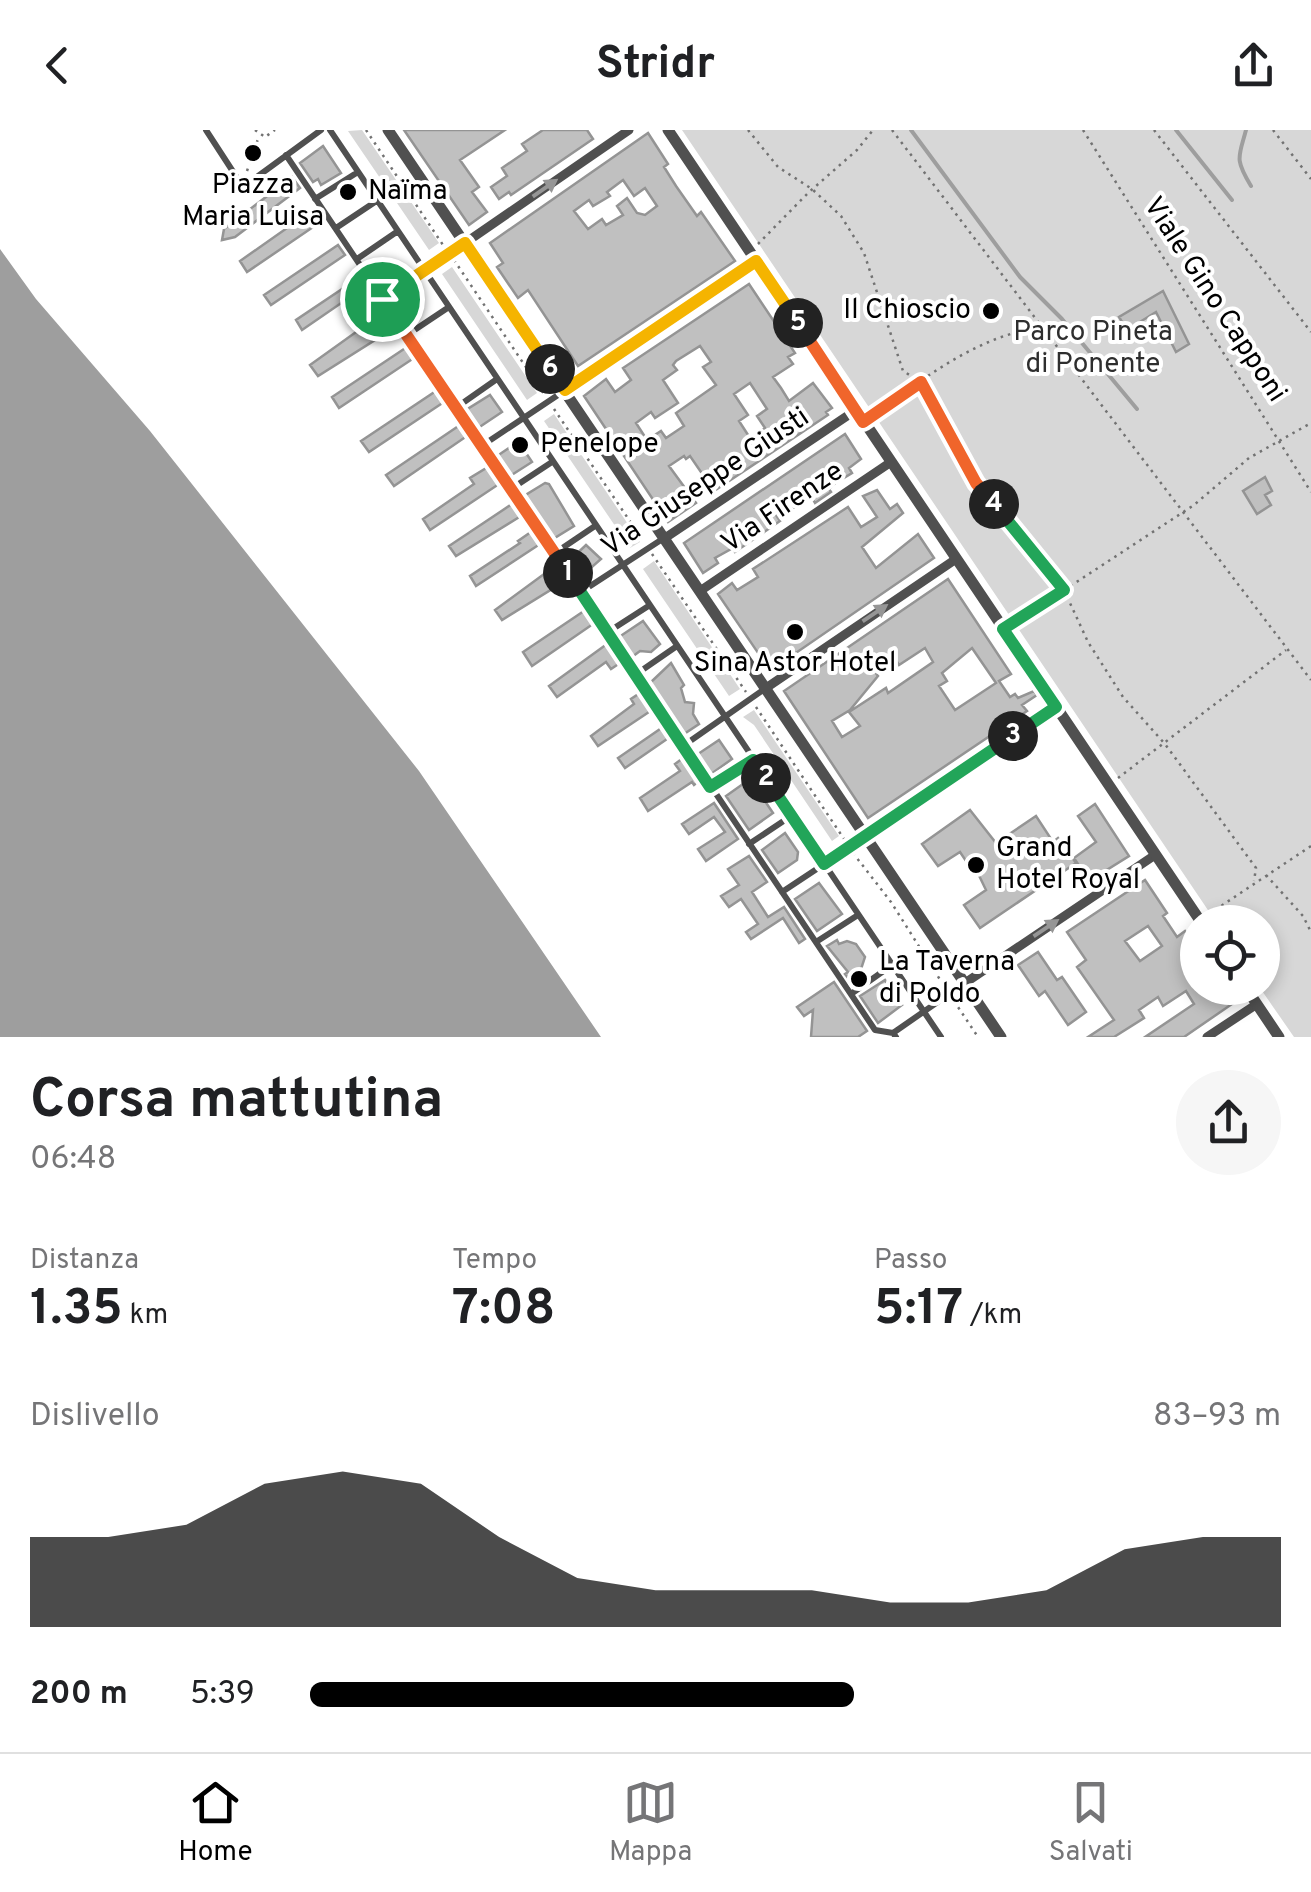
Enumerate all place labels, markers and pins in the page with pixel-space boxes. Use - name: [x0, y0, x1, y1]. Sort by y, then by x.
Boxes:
- marker: Piazza Maria Luisa: [242, 142, 264, 164]
- place label: Piazza Maria Luisa: [182, 168, 324, 236]
- place label: Naïma: [368, 174, 447, 210]
- marker: Naïma: [337, 181, 359, 203]
- pin: [340, 257, 425, 342]
- place label: Il Chioscio: [843, 293, 971, 329]
- pin: 5: [773, 298, 823, 348]
- marker: Il Chioscio: [980, 300, 1002, 322]
- pin: 6: [525, 344, 575, 394]
- place label: Penelope: [540, 427, 658, 463]
- marker: Penelope: [509, 434, 531, 456]
- pin: 4: [969, 479, 1019, 529]
- pin: 1: [543, 548, 593, 598]
- marker: Sina Astor Hotel: [784, 621, 806, 643]
- place label: Sina Astor Hotel: [694, 646, 896, 682]
- pin: 3: [988, 711, 1038, 761]
- pin: 2: [741, 753, 791, 803]
- place label: Grand Hotel Royal: [996, 831, 1140, 899]
- marker: Grand Hotel Royal: [965, 854, 987, 876]
- place label: La Taverna di Poldo: [879, 945, 1015, 1013]
- marker: La Taverna di Poldo: [848, 968, 870, 990]

